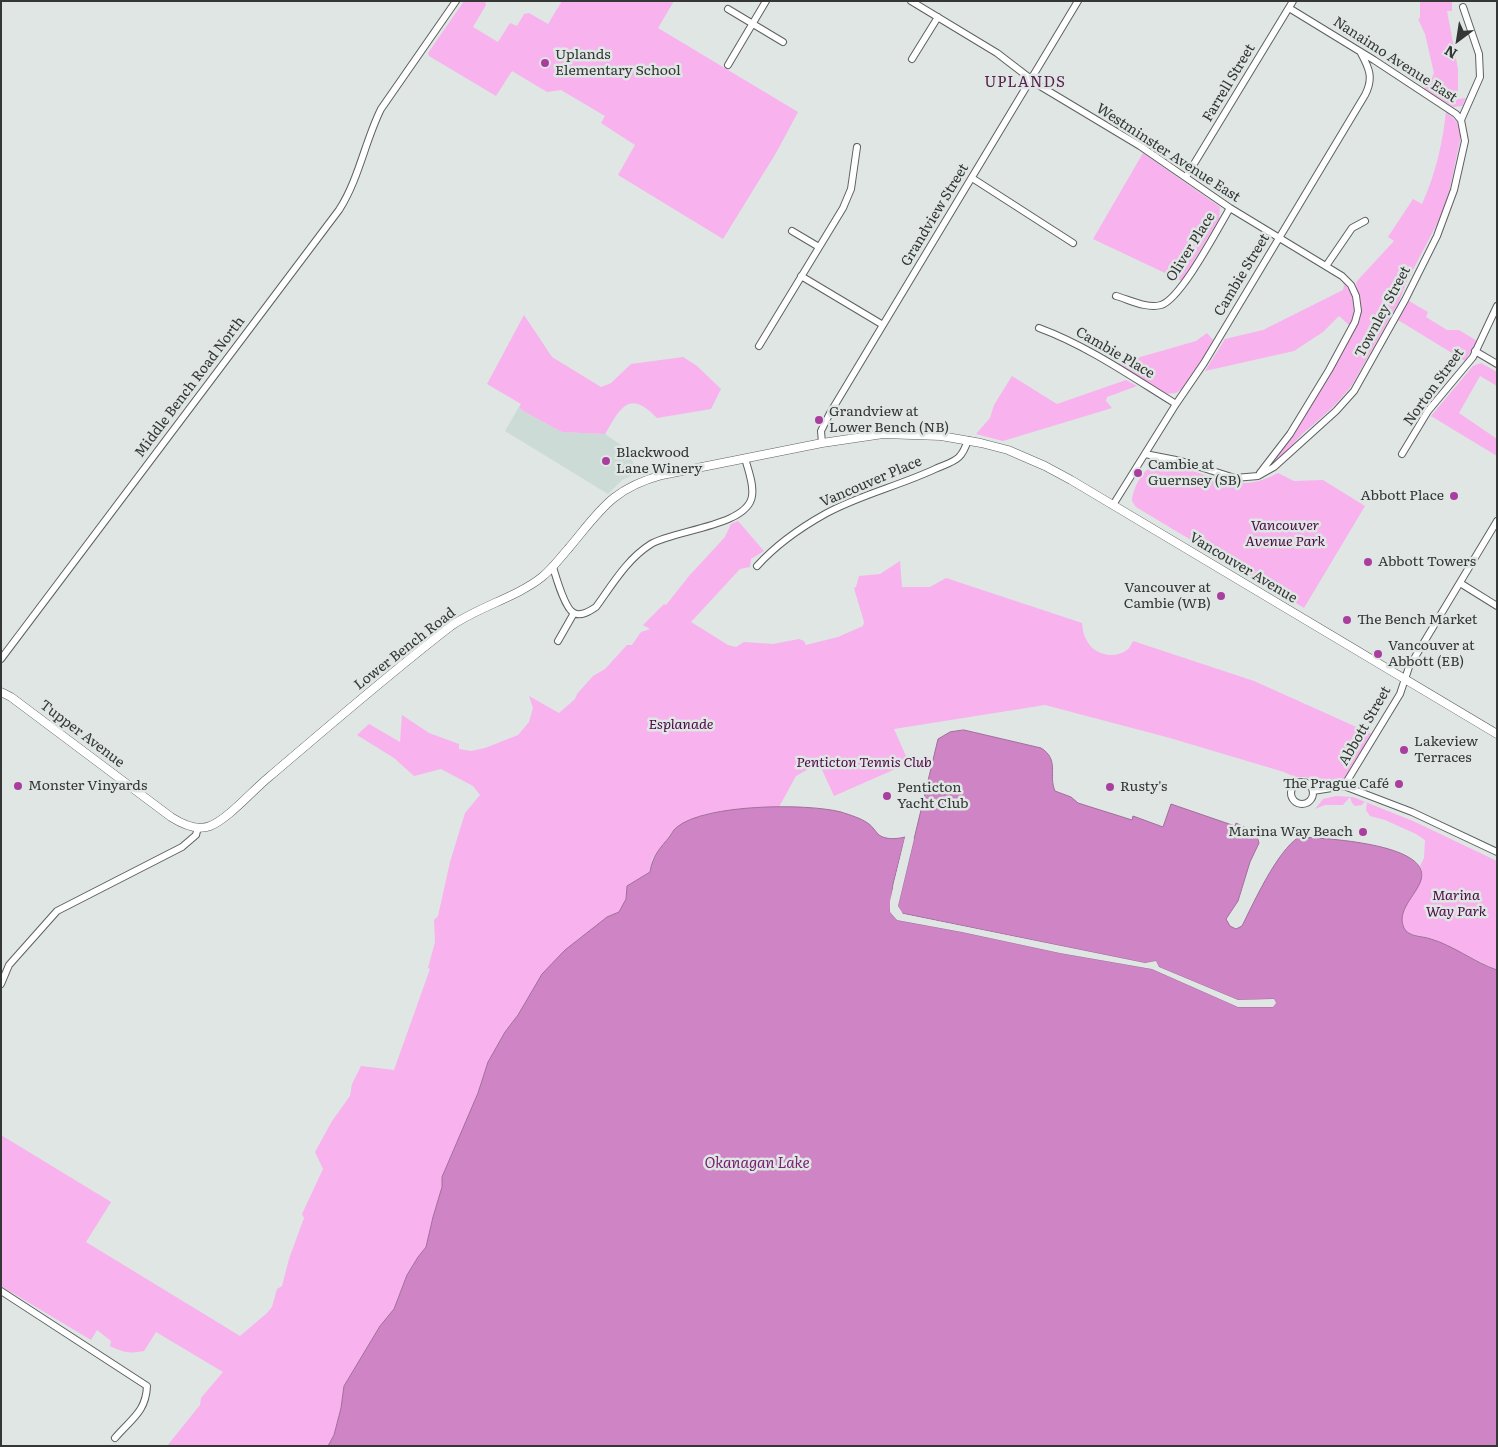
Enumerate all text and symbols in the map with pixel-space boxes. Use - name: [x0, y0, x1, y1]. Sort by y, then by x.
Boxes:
- street label: Nanaimo Avenue East: [1330, 14, 1460, 106]
- north arrow: [1433, 15, 1483, 65]
- street label: Farrell Street: [1199, 41, 1259, 125]
- place label: Uplands Elementary School: [555, 47, 681, 80]
- marker: Uplands Elementary School: [539, 57, 551, 69]
- district label: UPLANDS: [983, 74, 1067, 92]
- street label: Westminster Avenue East: [1093, 100, 1243, 206]
- street label: Grandview Street: [898, 161, 972, 269]
- street label: Oliver Place: [1163, 209, 1219, 285]
- street label: Cambie Street: [1211, 231, 1273, 319]
- street label: Townley Street: [1352, 263, 1414, 361]
- street label: Middle Bench Road North: [132, 313, 248, 461]
- street label: Cambie Place: [1073, 324, 1157, 382]
- street label: Norton Street: [1400, 345, 1468, 429]
- place label: Grandview at Lower Bench (NB): [829, 404, 949, 437]
- marker: Grandview at Lower Bench (NB): [813, 414, 825, 426]
- place label: Blackwood Lane Winery: [616, 445, 702, 478]
- street label: Vancouver Place: [818, 453, 924, 511]
- marker: Blackwood Lane Winery: [600, 455, 612, 467]
- place label: Cambie at Guernsey (SB): [1148, 457, 1241, 490]
- marker: Cambie at Guernsey (SB): [1132, 467, 1144, 479]
- place label: Abbott Place: [1361, 488, 1444, 504]
- marker: Abbott Place: [1448, 490, 1460, 502]
- park label: Vancouver Avenue Park: [1245, 518, 1325, 550]
- street label: Vancouver Avenue: [1186, 529, 1300, 607]
- place label: Abbott Towers: [1378, 554, 1476, 570]
- marker: Abbott Towers: [1362, 556, 1374, 568]
- place label: Vancouver at Cambie (WB): [1124, 580, 1211, 612]
- marker: Vancouver at Cambie (WB): [1215, 590, 1227, 602]
- street label: Lower Bench Road: [351, 604, 459, 694]
- place label: The Bench Market: [1357, 612, 1477, 628]
- marker: The Bench Market: [1341, 614, 1353, 626]
- place label: Vancouver at Abbott (EB): [1388, 638, 1475, 670]
- marker: Vancouver at Abbott (EB): [1372, 648, 1384, 660]
- street label: Abbott Street: [1336, 683, 1394, 769]
- street label: Tupper Avenue: [36, 697, 128, 771]
- park label: Esplanade: [648, 717, 714, 733]
- place label: Lakeview Terraces: [1414, 734, 1478, 766]
- marker: Lakeview Terraces: [1398, 744, 1410, 756]
- park label: Penticton Tennis Club: [796, 755, 932, 771]
- place label: The Prague Café: [1283, 776, 1389, 792]
- place label: Monster Vinyards: [28, 778, 147, 794]
- marker: The Prague Café: [1393, 778, 1405, 790]
- place label: Rusty's: [1120, 779, 1167, 795]
- marker: Monster Vinyards: [12, 780, 24, 792]
- place label: Penticton Yacht Club: [897, 780, 968, 812]
- marker: Rusty's: [1104, 781, 1116, 793]
- marker: Penticton Yacht Club: [881, 790, 893, 802]
- place label: Marina Way Beach: [1228, 824, 1353, 840]
- marker: Marina Way Beach: [1357, 826, 1369, 838]
- park label: Marina Way Park: [1426, 888, 1486, 920]
- water label: Okanagan Lake: [704, 1155, 810, 1173]

